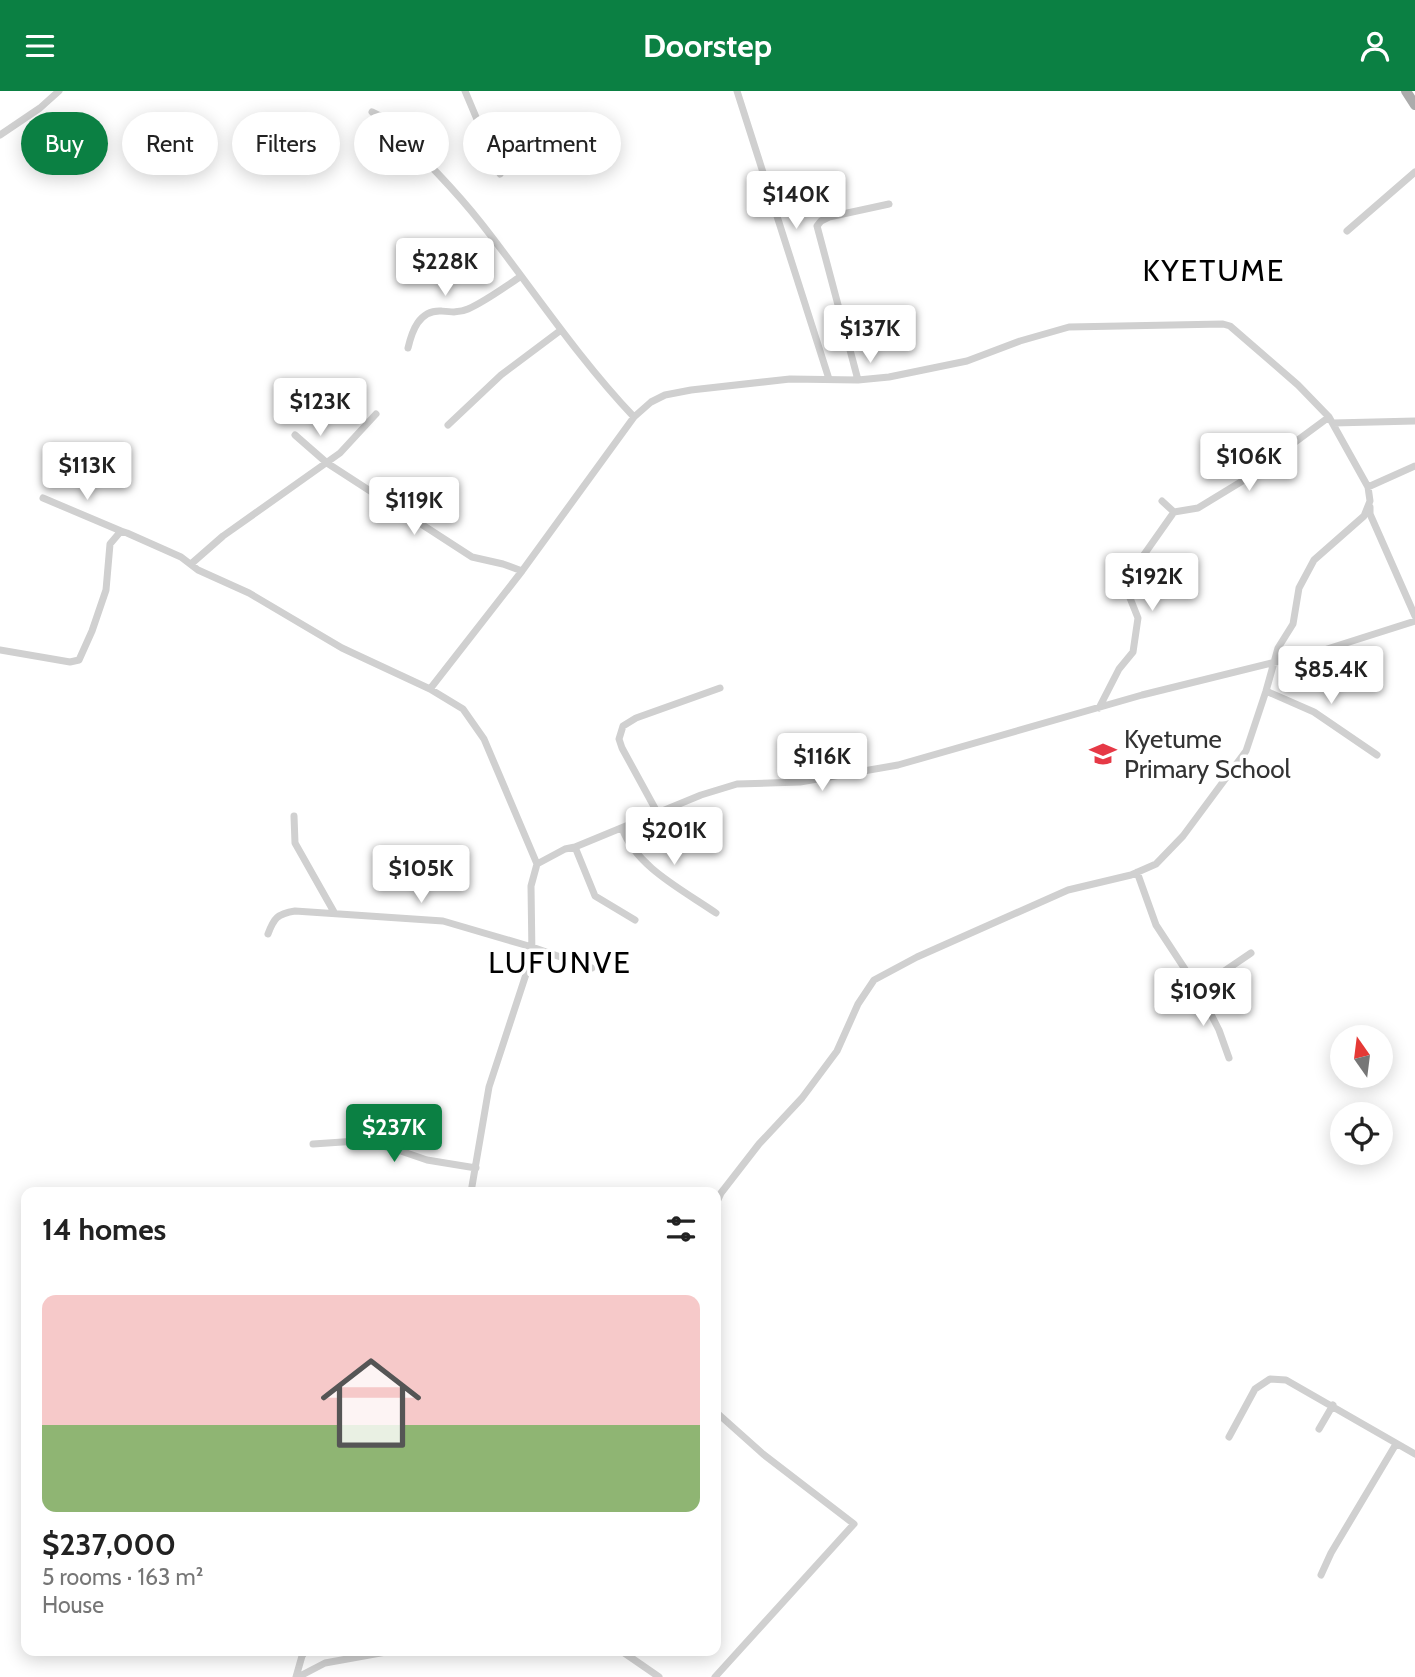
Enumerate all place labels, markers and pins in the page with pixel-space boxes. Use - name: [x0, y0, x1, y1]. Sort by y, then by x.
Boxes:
- pin: $140K: [747, 171, 845, 231]
- pin: $228K: [396, 239, 494, 298]
- pin: $137K: [821, 306, 919, 365]
- pin: $123K: [271, 379, 369, 438]
- pin: $106K: [1200, 433, 1298, 493]
- pin: $113K: [38, 443, 136, 502]
- pin: $119K: [365, 477, 463, 537]
- pin: $192K: [1103, 553, 1201, 613]
- pin: $85.4K: [1274, 647, 1388, 706]
- place label: Kyetume Primary School: [1124, 723, 1291, 785]
- pin: $116K: [773, 733, 871, 793]
- school or university icon: Kyetume Primary School: [1088, 739, 1118, 769]
- pin: $201K: [625, 807, 723, 867]
- pin: $105K: [372, 845, 470, 905]
- pin: $109K: [1154, 969, 1252, 1028]
- pin: $237K: [345, 1105, 443, 1164]

